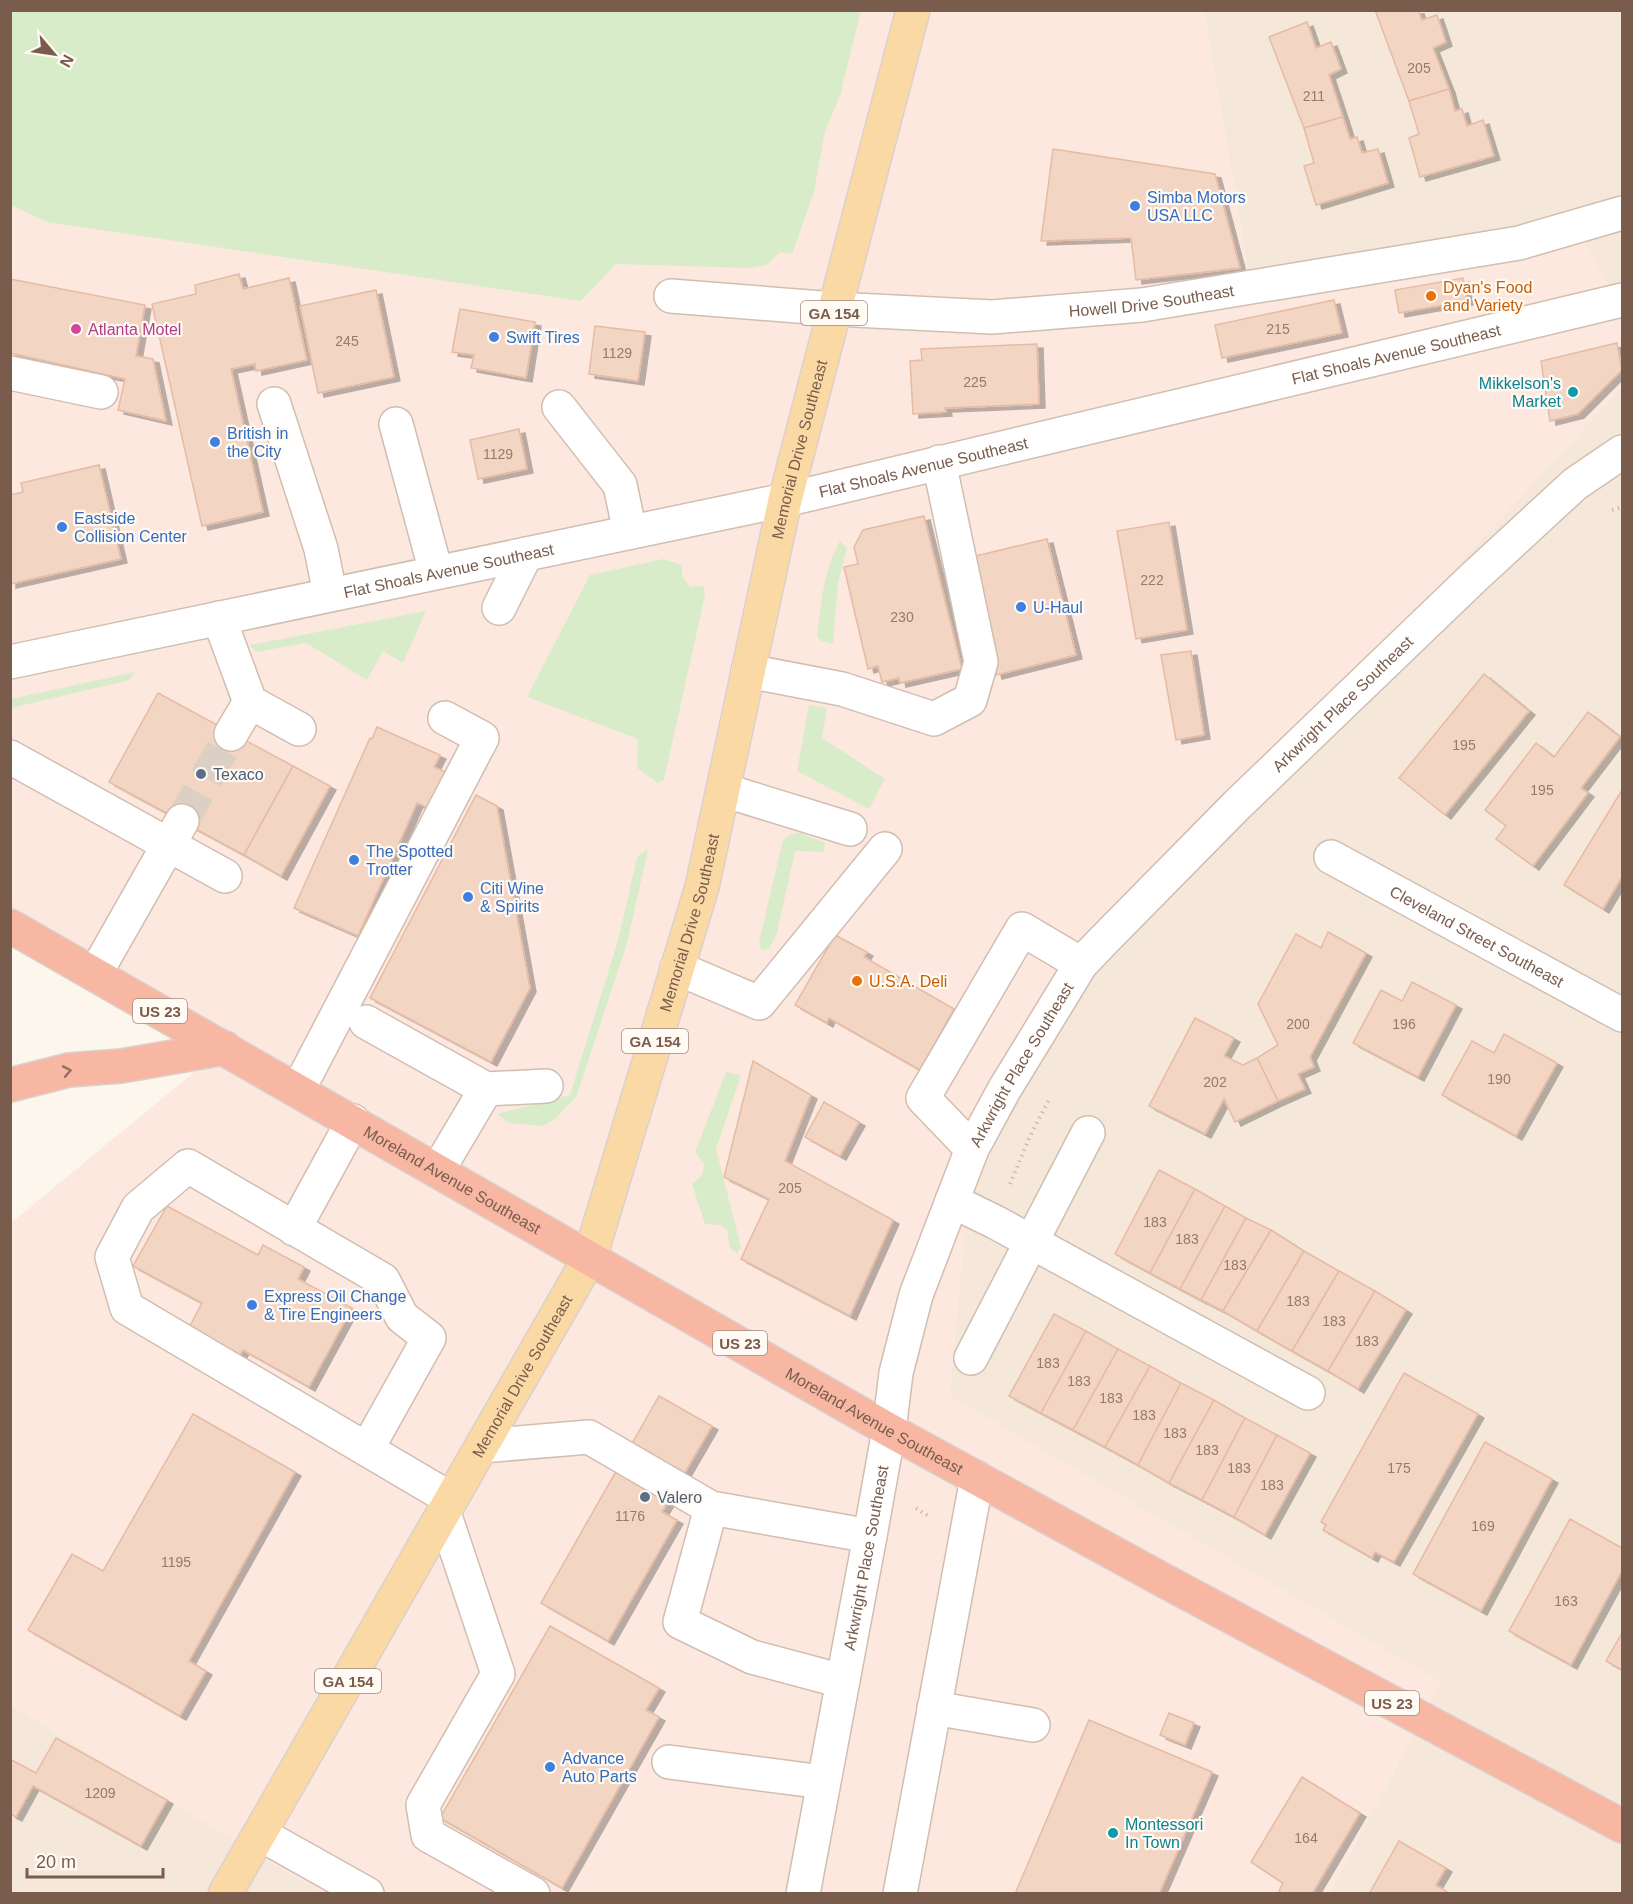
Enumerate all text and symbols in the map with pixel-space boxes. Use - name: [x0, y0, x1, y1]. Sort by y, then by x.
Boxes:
- north arrow: [24, 24, 84, 84]
- text: N: [56, 52, 77, 70]
- house number: 205: [1407, 60, 1431, 76]
- house number: 211: [1303, 88, 1325, 104]
- place label: Simba Motors USA LLC: [1147, 189, 1246, 224]
- marker: Simba Motors USA LLC: [1128, 199, 1142, 213]
- place label: Dyan's Food and Variety: [1443, 279, 1532, 314]
- street label: Howell Drive Southeast: [1068, 281, 1236, 319]
- marker: Dyan's Food and Variety: [1424, 289, 1438, 303]
- road number: GA 154: [801, 301, 867, 325]
- place label: Atlanta Motel: [88, 321, 181, 338]
- house number: 215: [1266, 321, 1290, 337]
- street label: Flat Shoals Avenue Southeast: [1290, 321, 1503, 387]
- marker: Atlanta Motel: [69, 322, 83, 336]
- place label: Swift Tires: [506, 329, 580, 346]
- marker: Swift Tires: [487, 330, 501, 344]
- house number: 245: [335, 333, 359, 349]
- house number: 1129: [602, 345, 632, 361]
- street label: Memorial Drive Southeast: [768, 357, 830, 541]
- house number: 225: [963, 374, 987, 390]
- place label: Mikkelson's Market: [1479, 375, 1562, 410]
- marker: Mikkelson's Market: [1566, 385, 1580, 399]
- place label: British in the City: [227, 425, 288, 460]
- street label: Flat Shoals Avenue Southeast: [817, 434, 1030, 500]
- marker: British in the City: [208, 435, 222, 449]
- house number: 1129: [483, 446, 513, 462]
- place label: Eastside Collision Center: [74, 510, 188, 545]
- marker: Eastside Collision Center: [55, 520, 69, 534]
- street label: Flat Shoals Avenue Southeast: [342, 540, 556, 601]
- house number: 222: [1140, 572, 1164, 588]
- place label: U-Haul: [1033, 599, 1083, 616]
- marker: U-Haul: [1014, 600, 1028, 614]
- house number: 230: [890, 609, 914, 625]
- street label: Arkwright Place Southeast: [1269, 632, 1416, 775]
- house number: 195: [1452, 737, 1476, 753]
- place label: Texaco: [213, 766, 264, 783]
- marker: Texaco: [194, 767, 208, 781]
- house number: 195: [1530, 782, 1554, 798]
- street label: Memorial Drive Southeast: [656, 832, 722, 1014]
- place label: The Spotted Trotter: [366, 843, 453, 878]
- marker: The Spotted Trotter: [347, 853, 361, 867]
- place label: Citi Wine & Spirits: [480, 880, 544, 915]
- street label: Cleveland Street Southeast: [1387, 882, 1567, 990]
- marker: Citi Wine & Spirits: [461, 890, 475, 904]
- place label: U.S.A. Deli: [869, 973, 947, 990]
- marker: U.S.A. Deli: [850, 974, 864, 988]
- street label: Arkwright Place Southeast: [966, 979, 1076, 1150]
- road number: US 23: [133, 999, 187, 1023]
- house number: 200: [1286, 1016, 1310, 1032]
- house number: 196: [1392, 1016, 1416, 1032]
- road number: GA 154: [622, 1029, 688, 1053]
- one-way arrow: [62, 1065, 72, 1078]
- house number: 190: [1487, 1071, 1511, 1087]
- house number: 202: [1203, 1074, 1227, 1090]
- street label: Moreland Avenue Southeast: [361, 1122, 544, 1237]
- house number: 205: [778, 1180, 802, 1196]
- house number: 183: [1143, 1214, 1167, 1230]
- house number: 183: [1175, 1231, 1199, 1247]
- house number: 183: [1223, 1257, 1247, 1273]
- place label: Express Oil Change & Tire Engineers: [264, 1288, 406, 1323]
- street label: Memorial Drive Southeast: [469, 1291, 575, 1460]
- house number: 183: [1286, 1293, 1310, 1309]
- marker: Express Oil Change & Tire Engineers: [245, 1298, 259, 1312]
- house number: 183: [1322, 1313, 1346, 1329]
- road number: US 23: [713, 1331, 767, 1355]
- house number: 183: [1355, 1333, 1379, 1349]
- house number: 183: [1036, 1355, 1060, 1371]
- street label: Moreland Avenue Southeast: [783, 1364, 967, 1478]
- house number: 183: [1067, 1373, 1091, 1389]
- house number: 183: [1099, 1390, 1123, 1406]
- house number: 183: [1132, 1407, 1156, 1423]
- house number: 183: [1163, 1425, 1187, 1441]
- house number: 183: [1195, 1442, 1219, 1458]
- house number: 183: [1227, 1460, 1251, 1476]
- house number: 175: [1387, 1460, 1411, 1476]
- street label: Arkwright Place Southeast: [840, 1463, 891, 1652]
- house number: 183: [1260, 1477, 1284, 1493]
- place label: Valero: [657, 1489, 702, 1506]
- marker: Valero: [638, 1490, 652, 1504]
- house number: 1176: [615, 1508, 645, 1524]
- house number: 169: [1471, 1518, 1495, 1534]
- house number: 1195: [161, 1554, 191, 1570]
- house number: 163: [1554, 1593, 1578, 1609]
- road number: GA 154: [315, 1669, 381, 1693]
- road number: US 23: [1365, 1691, 1419, 1715]
- place label: Advance Auto Parts: [562, 1750, 637, 1785]
- marker: Advance Auto Parts: [543, 1760, 557, 1774]
- house number: 1209: [84, 1785, 116, 1801]
- place label: Montessori In Town: [1125, 1816, 1203, 1851]
- marker: Montessori In Town: [1106, 1826, 1120, 1840]
- house number: 164: [1294, 1830, 1318, 1846]
- scale bar: [27, 1841, 164, 1879]
- text: 20 m: [36, 1852, 76, 1872]

